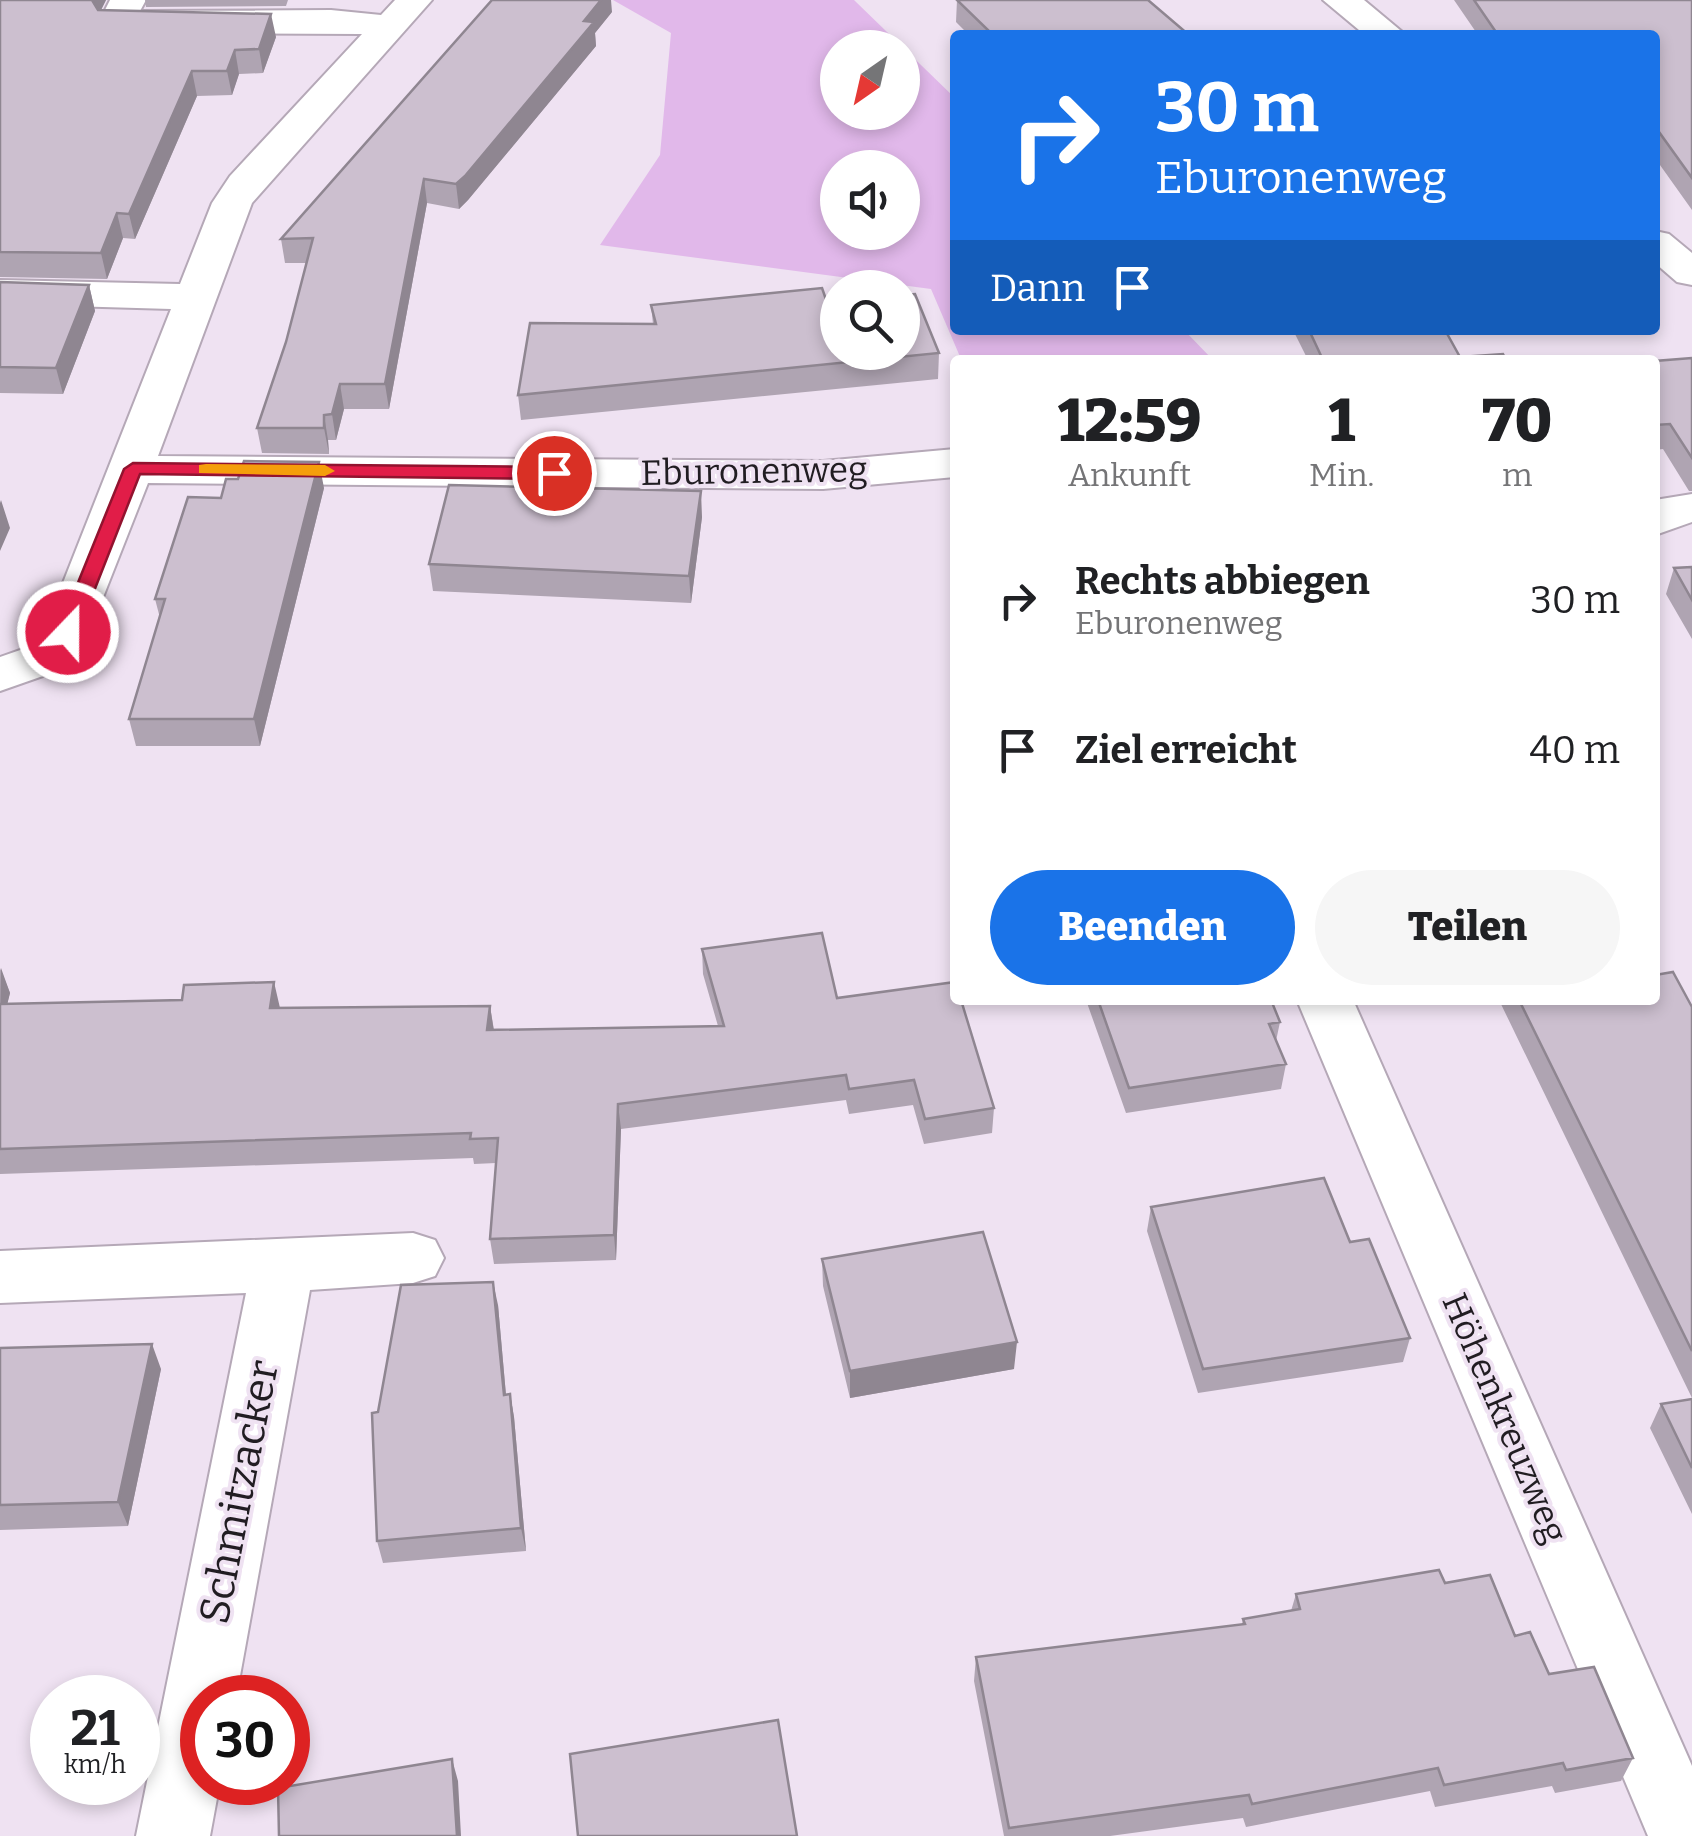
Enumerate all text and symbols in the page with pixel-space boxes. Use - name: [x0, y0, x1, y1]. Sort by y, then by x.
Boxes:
- north arrow: [820, 30, 920, 130]
- map controls: [820, 30, 920, 370]
- text: 30 m: [1155, 66, 1319, 150]
- icon: right: [990, 70, 1120, 200]
- button: sound: [820, 150, 920, 250]
- text: Eburonenweg: [1155, 151, 1447, 205]
- icon: arrive: [1105, 260, 1160, 315]
- text: Dann: [990, 265, 1085, 311]
- button: search: [820, 270, 920, 370]
- text: 12:59: [1058, 385, 1201, 457]
- text: 1: [1328, 385, 1355, 457]
- text: 70: [1482, 385, 1552, 457]
- pin: [512, 431, 597, 516]
- icon: arrive: [527, 446, 582, 501]
- street label: Eburonenweg: [640, 448, 868, 494]
- text: Ankunft: [1068, 456, 1191, 494]
- text: Min.: [1309, 456, 1374, 494]
- text: m: [1502, 456, 1532, 494]
- text: Rechts abbiegen: [1075, 558, 1370, 604]
- icon: right: [990, 573, 1045, 628]
- text: 30 m: [1530, 577, 1620, 623]
- position arrow: [16, 580, 120, 684]
- text: Eburonenweg: [1075, 604, 1283, 642]
- icon: arrive: [990, 723, 1045, 778]
- text: Ziel erreicht: [1075, 727, 1297, 773]
- text: 40 m: [1530, 727, 1620, 773]
- button: Beenden: [990, 870, 1295, 985]
- button: Teilen: [1315, 870, 1620, 985]
- street label: Höhenkreuzweg: [1433, 1287, 1577, 1549]
- street label: Schmitzacker: [189, 1356, 289, 1628]
- speed limit sign: 30: [180, 1675, 310, 1805]
- text: 21: [70, 1698, 120, 1758]
- text: km/h: [64, 1750, 126, 1780]

